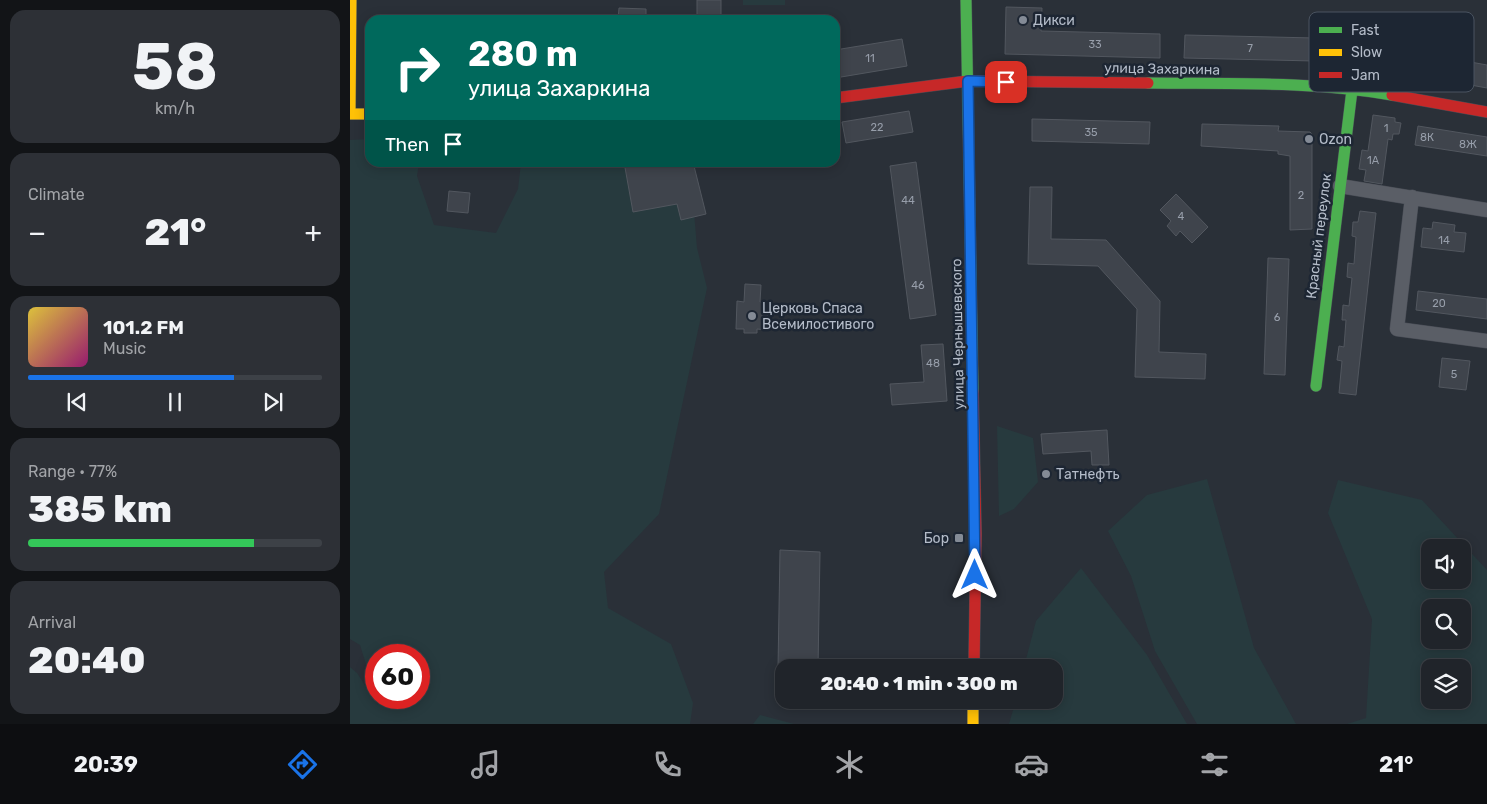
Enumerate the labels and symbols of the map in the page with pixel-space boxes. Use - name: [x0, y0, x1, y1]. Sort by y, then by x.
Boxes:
- place label: Дикси: [1033, 12, 1075, 29]
- legend: [1309, 12, 1474, 92]
- marker: Дикси: [1017, 14, 1029, 26]
- text: Fast: [1351, 22, 1380, 39]
- house number: 33: [1088, 38, 1102, 51]
- house number: 7: [1247, 42, 1253, 55]
- text: Slow: [1351, 44, 1382, 61]
- house number: 11: [865, 52, 875, 65]
- street label: улица Захаркина: [1104, 59, 1220, 79]
- pin: [985, 61, 1027, 103]
- text: Jam: [1351, 67, 1380, 84]
- house number: 22: [871, 121, 883, 134]
- house number: 1: [1384, 122, 1388, 135]
- house number: 35: [1084, 126, 1098, 139]
- place label: Ozon: [1319, 131, 1352, 148]
- house number: 8К: [1420, 131, 1434, 144]
- marker: Ozon: [1303, 133, 1315, 145]
- house number: 8Ж: [1459, 138, 1477, 151]
- house number: 1А: [1367, 154, 1380, 167]
- street label: Красный переулок: [1303, 172, 1335, 300]
- house number: 2: [1298, 189, 1304, 202]
- house number: 44: [901, 194, 915, 207]
- house number: 4: [1178, 210, 1185, 223]
- house number: 14: [1438, 234, 1450, 247]
- street label: улица Чернышевского: [948, 258, 968, 410]
- house number: 46: [911, 279, 925, 292]
- house number: 20: [1432, 297, 1446, 310]
- place label: Церковь Спаса Всемилостивого: [762, 300, 874, 333]
- marker: Церковь Спаса Всемилостивого: [746, 310, 758, 322]
- house number: 6: [1274, 311, 1281, 324]
- house number: 48: [926, 357, 940, 370]
- house number: 5: [1451, 368, 1458, 381]
- place label: Татнефть: [1056, 466, 1120, 483]
- marker: Татнефть: [1040, 468, 1052, 480]
- place label: Бор: [924, 530, 949, 547]
- marker: Бор: [953, 532, 965, 544]
- position arrow: [948, 548, 1000, 600]
- speed limit sign: 60: [365, 644, 430, 709]

